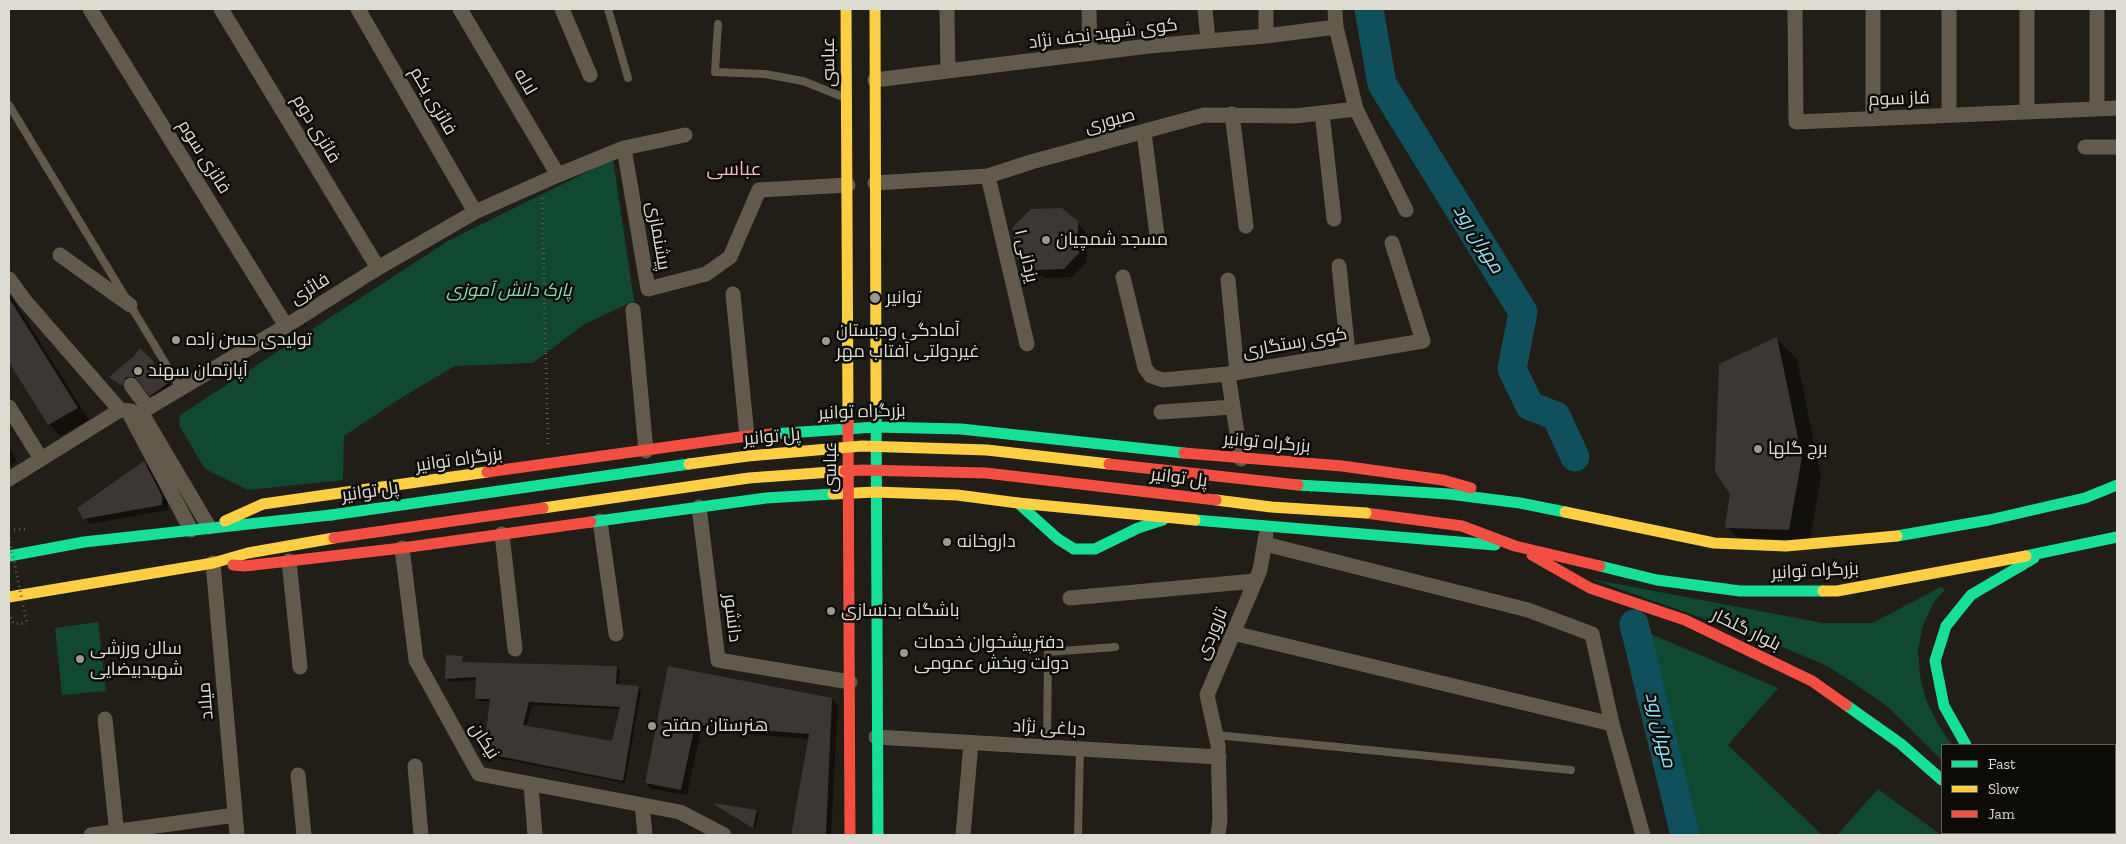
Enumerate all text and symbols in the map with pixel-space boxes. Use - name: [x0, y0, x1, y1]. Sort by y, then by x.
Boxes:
- street label: کوی شهید نجف نژاد: [1027, 14, 1179, 54]
- street label: عباسى: [818, 37, 840, 87]
- street label: فائزی یکم: [405, 63, 461, 139]
- street label: لاله: [509, 65, 541, 99]
- street label: فاز سوم: [1868, 87, 1930, 111]
- street label: فائزی دوم: [287, 91, 345, 167]
- street label: صبوری: [1082, 104, 1138, 138]
- street label: فائزی سوم: [173, 116, 235, 198]
- district label: عباسی: [707, 159, 761, 181]
- street label: پیشنمازی: [641, 200, 675, 272]
- water label: مهران رود: [1448, 200, 1508, 278]
- street label: یزدانی ۱: [1009, 227, 1043, 285]
- place label: مسجد شمچیان: [1056, 229, 1168, 251]
- marker: مسجد شمچیان: [1040, 234, 1052, 246]
- street label: فائزی: [286, 269, 334, 309]
- park label: پارک دانش آموزی: [446, 280, 572, 302]
- place label: توانیر: [886, 287, 922, 309]
- marker: توانیر: [868, 291, 882, 305]
- place label: آمادگی ودبستان غیردولتی آفتاب مهر: [836, 320, 980, 362]
- street label: کوی رستگاری: [1241, 323, 1349, 363]
- place label: تولیدی حسن زاده: [186, 329, 312, 351]
- marker: تولیدی حسن زاده: [170, 334, 182, 346]
- marker: آمادگی ودبستان غیردولتی آفتاب مهر: [820, 335, 832, 347]
- place label: آپارتمان سهند: [148, 360, 248, 382]
- marker: آپارتمان سهند: [132, 365, 144, 377]
- street label: بزرگراه توانیر: [818, 400, 906, 424]
- street label: پل توانیر: [743, 424, 801, 450]
- street label: بزرگراه توانیر: [1222, 428, 1312, 458]
- place label: برج گلها: [1768, 438, 1828, 460]
- street label: عباسى: [820, 442, 842, 492]
- street label: بزرگراه توانیر: [414, 443, 504, 477]
- marker: برج گلها: [1752, 443, 1764, 455]
- street label: پل توانیر: [1149, 464, 1209, 492]
- street label: پل توانیر: [340, 477, 400, 507]
- place label: داروخانه: [957, 531, 1016, 553]
- marker: داروخانه: [941, 536, 953, 548]
- street label: بزرگراه توانیر: [1771, 558, 1859, 584]
- street label: دانشور: [718, 592, 746, 644]
- place label: باشگاه بدنسازی: [841, 600, 960, 622]
- street label: بلوار گلکار: [1708, 604, 1784, 656]
- marker: باشگاه بدنسازی: [825, 605, 837, 617]
- street label: تاروردی: [1191, 605, 1233, 663]
- place label: دفترپیشخوان خدمات دولت وبخش عمومی: [914, 632, 1069, 674]
- place label: سالن ورزشی شهیدبیضایی: [90, 638, 183, 681]
- marker: دفترپیشخوان خدمات دولت وبخش عمومی: [898, 647, 910, 659]
- marker: سالن ورزشی شهیدبیضایی: [74, 653, 86, 665]
- street label: میلاد: [194, 681, 218, 721]
- water label: مهران رود: [1640, 690, 1680, 770]
- place label: هنرستان مفتح: [662, 715, 768, 737]
- street label: دباغی نژاد: [1012, 715, 1086, 741]
- street label: نیکان: [464, 719, 504, 763]
- marker: هنرستان مفتح: [646, 720, 658, 732]
- legend: [1941, 744, 2116, 834]
- text: Fast: [1988, 755, 2016, 773]
- text: Slow: [1988, 780, 2019, 798]
- text: Jam: [1988, 805, 2015, 823]

